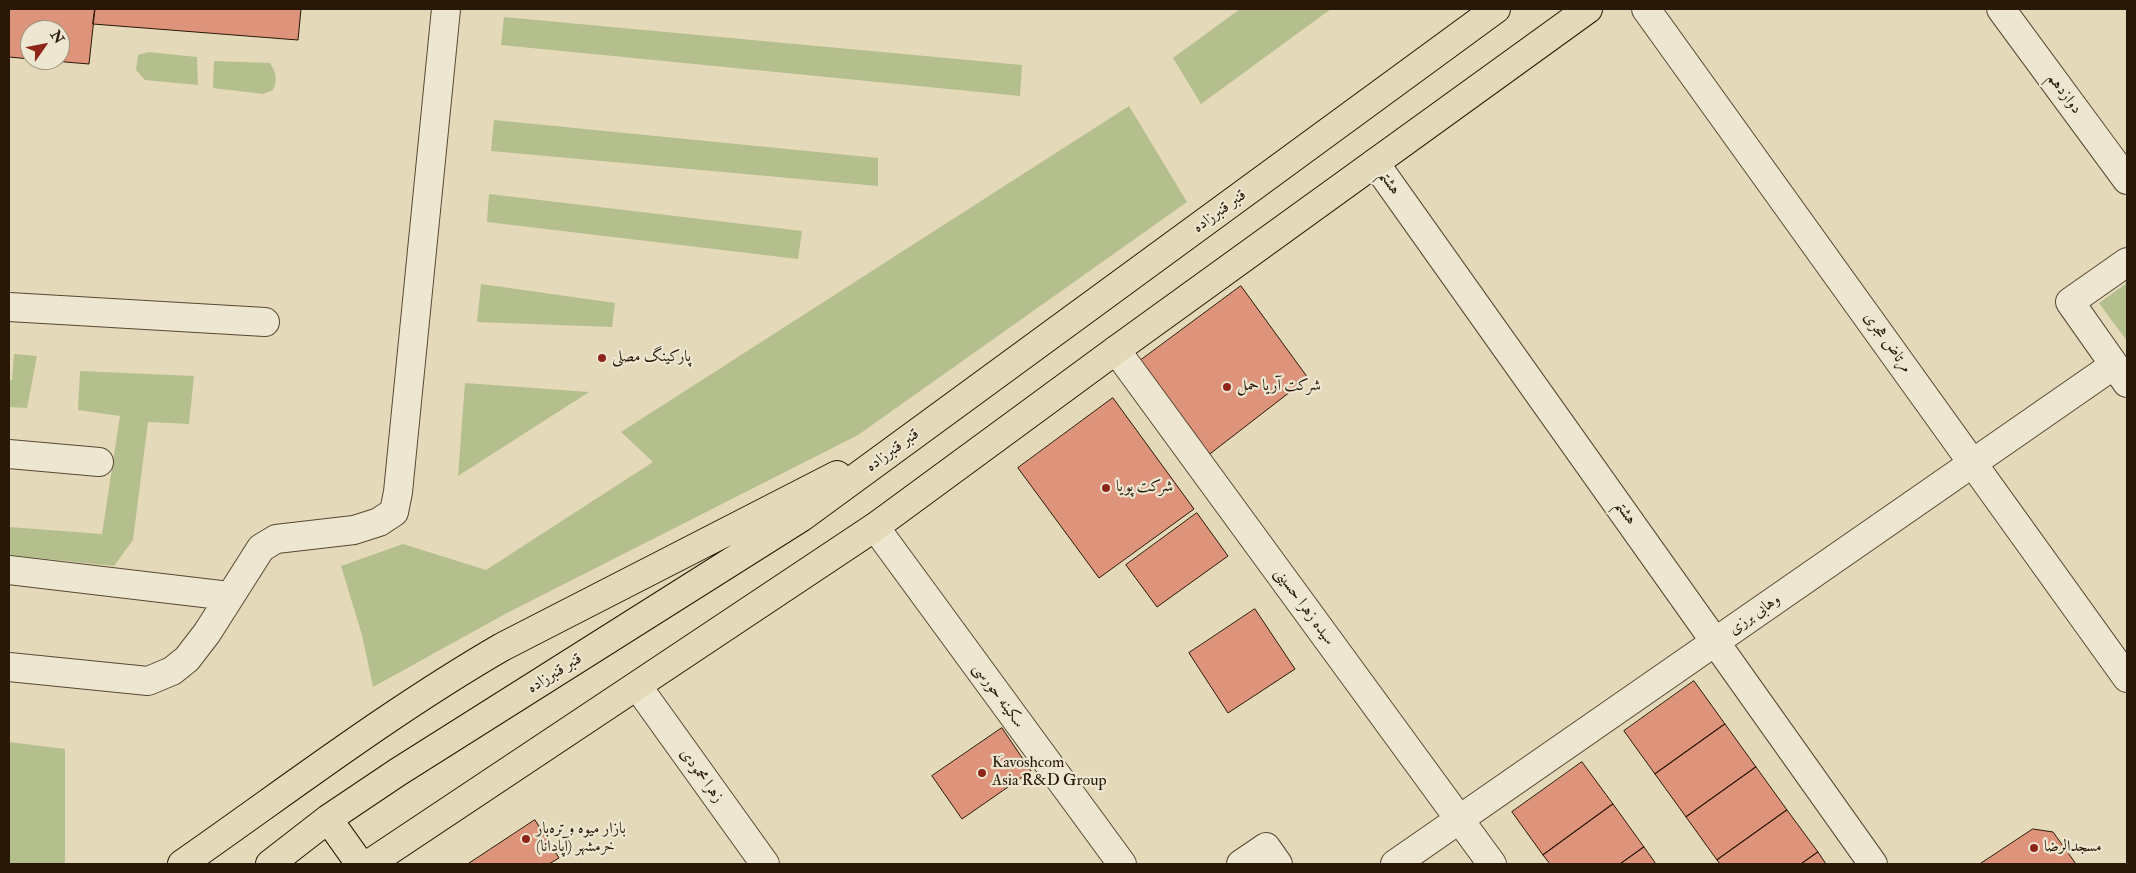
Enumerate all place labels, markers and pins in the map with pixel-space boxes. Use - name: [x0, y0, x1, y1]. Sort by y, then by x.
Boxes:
- place label: پارکینگ مصلی: [612, 348, 691, 368]
- marker: پارکینگ مصلی: [596, 352, 608, 364]
- place label: شرکت آریا حمل: [1237, 377, 1321, 397]
- marker: شرکت آریا حمل: [1221, 381, 1233, 393]
- place label: شرکت پویا: [1116, 478, 1173, 498]
- marker: شرکت پویا: [1100, 482, 1112, 494]
- place label: Kavoshcom Asia R&D Group: [992, 754, 1107, 792]
- marker: Kavoshcom Asia R&D Group: [976, 767, 988, 779]
- place label: بازار میوه و تره‌بار خرمشهر (آپادانا): [536, 820, 626, 858]
- marker: بازار میوه و تره‌بار خرمشهر (آپادانا): [520, 833, 532, 845]
- place label: مسجدالرضا: [2044, 838, 2102, 858]
- marker: مسجدالرضا: [2028, 842, 2040, 854]

